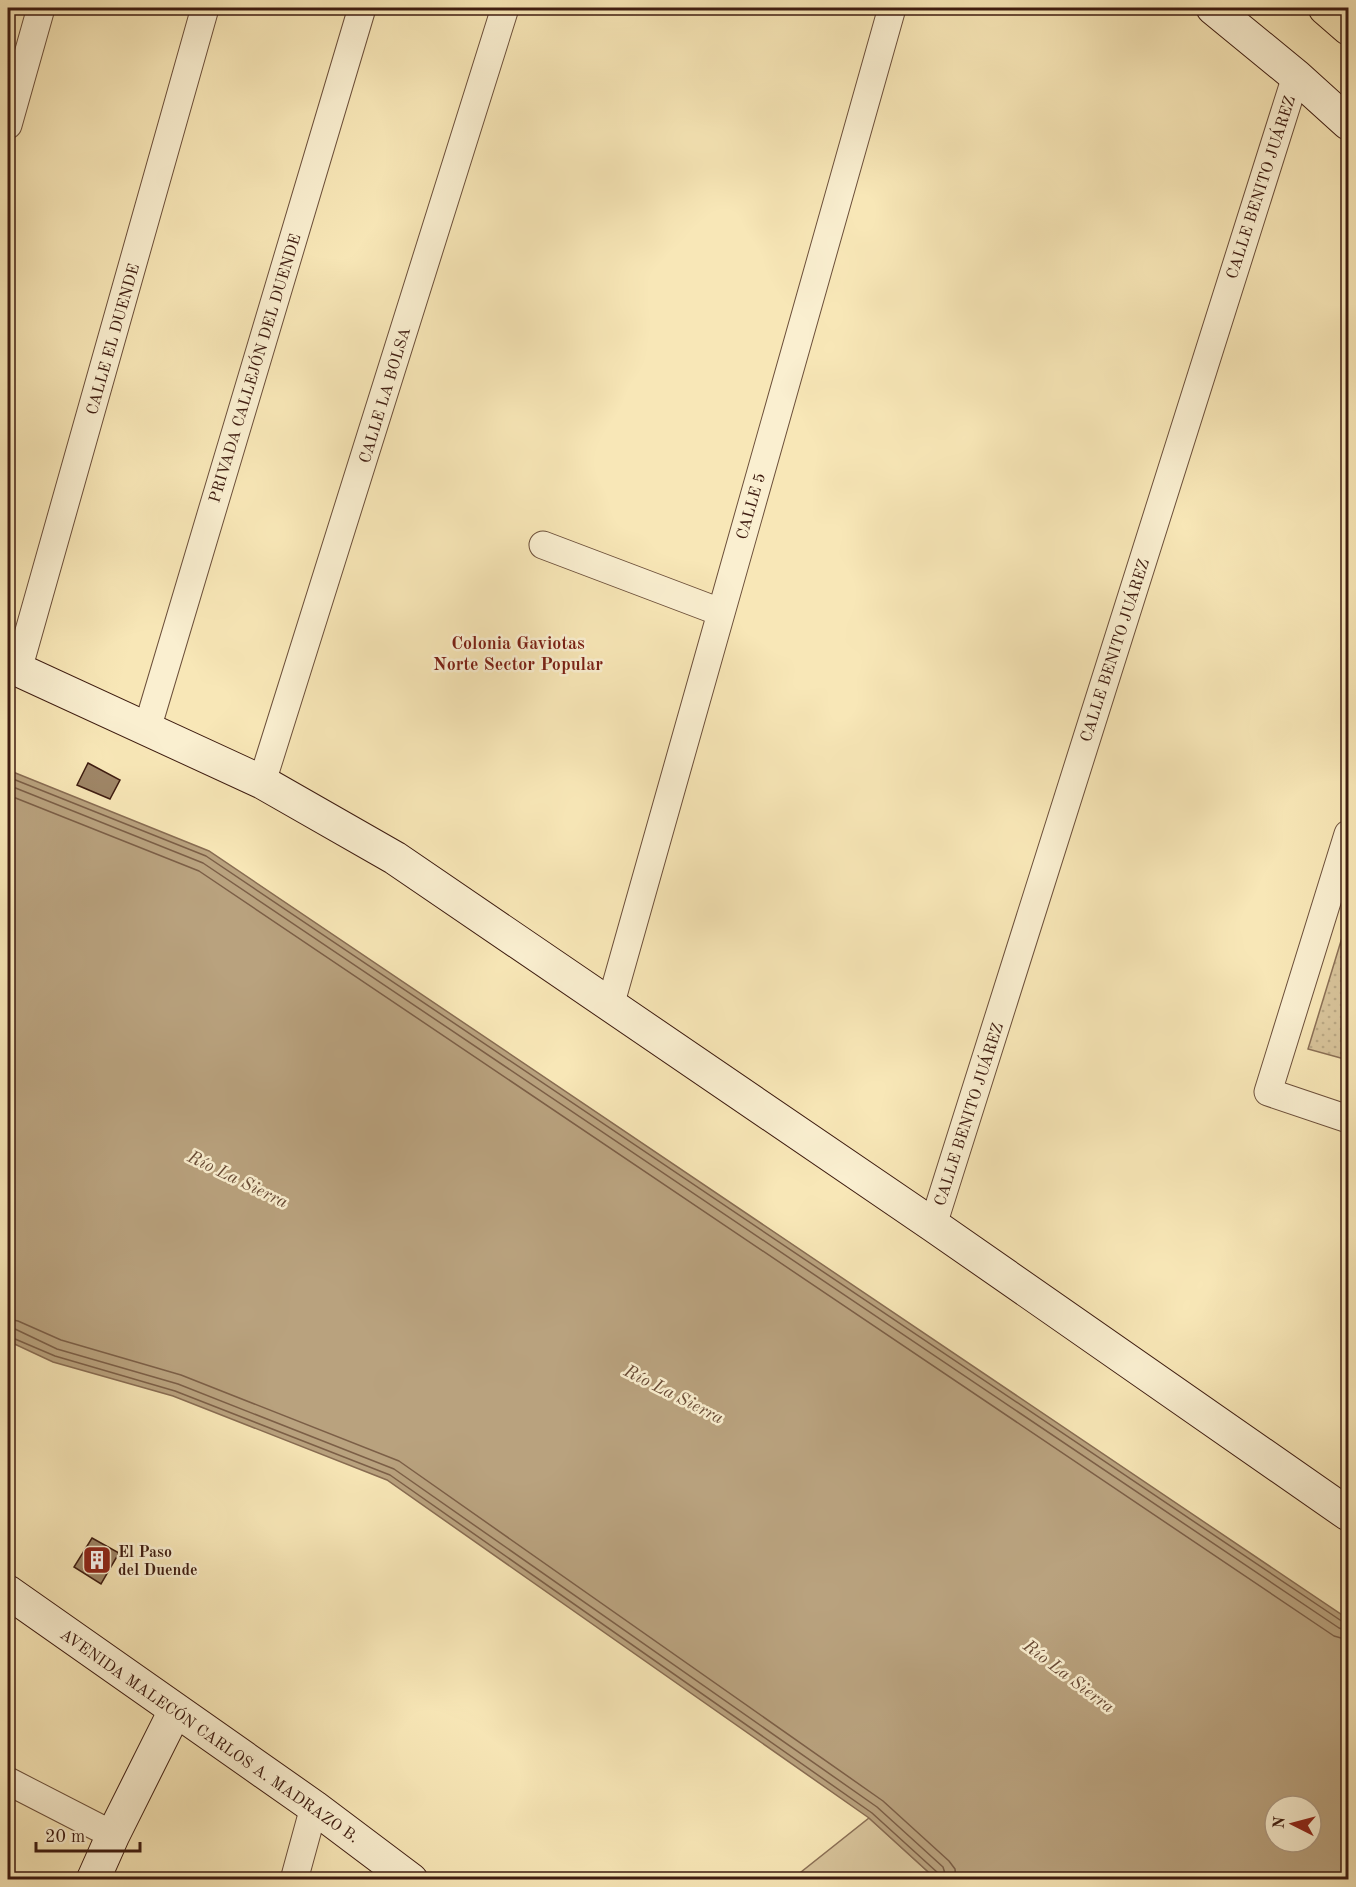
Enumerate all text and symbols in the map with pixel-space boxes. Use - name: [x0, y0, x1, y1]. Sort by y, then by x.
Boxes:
- street label: CALLE BENITO JUÁREZ: [1221, 93, 1299, 281]
- street label: PRIVADA CALLEJÓN DEL DUENDE: [203, 231, 305, 505]
- street label: CALLE EL DUENDE: [85, 262, 143, 417]
- street label: CALLE LA BOLSA: [358, 326, 414, 465]
- street label: CALLE 5: [735, 471, 769, 542]
- street label: CALLE BENITO JUÁREZ: [1075, 556, 1153, 744]
- district label: Colonia Gaviotas Norte Sector Popular: [433, 635, 603, 674]
- street label: CALLE BENITO JUÁREZ: [929, 1020, 1007, 1208]
- water label: Río La Sierra: [184, 1147, 291, 1212]
- water label: Río La Sierra: [620, 1362, 726, 1428]
- building icon: El Paso del Duende: [81, 1544, 113, 1576]
- place label: El Paso del Duende: [118, 1545, 198, 1579]
- street label: AVENIDA MALECÓN CARLOS A. MADRAZO B.: [57, 1623, 364, 1847]
- water label: Río La Sierra: [1019, 1636, 1118, 1717]
- north arrow: [1263, 1794, 1323, 1854]
- scale bar: [36, 1815, 140, 1853]
- text: N: [1271, 1815, 1289, 1830]
- text: 20 m: [45, 1828, 85, 1846]

